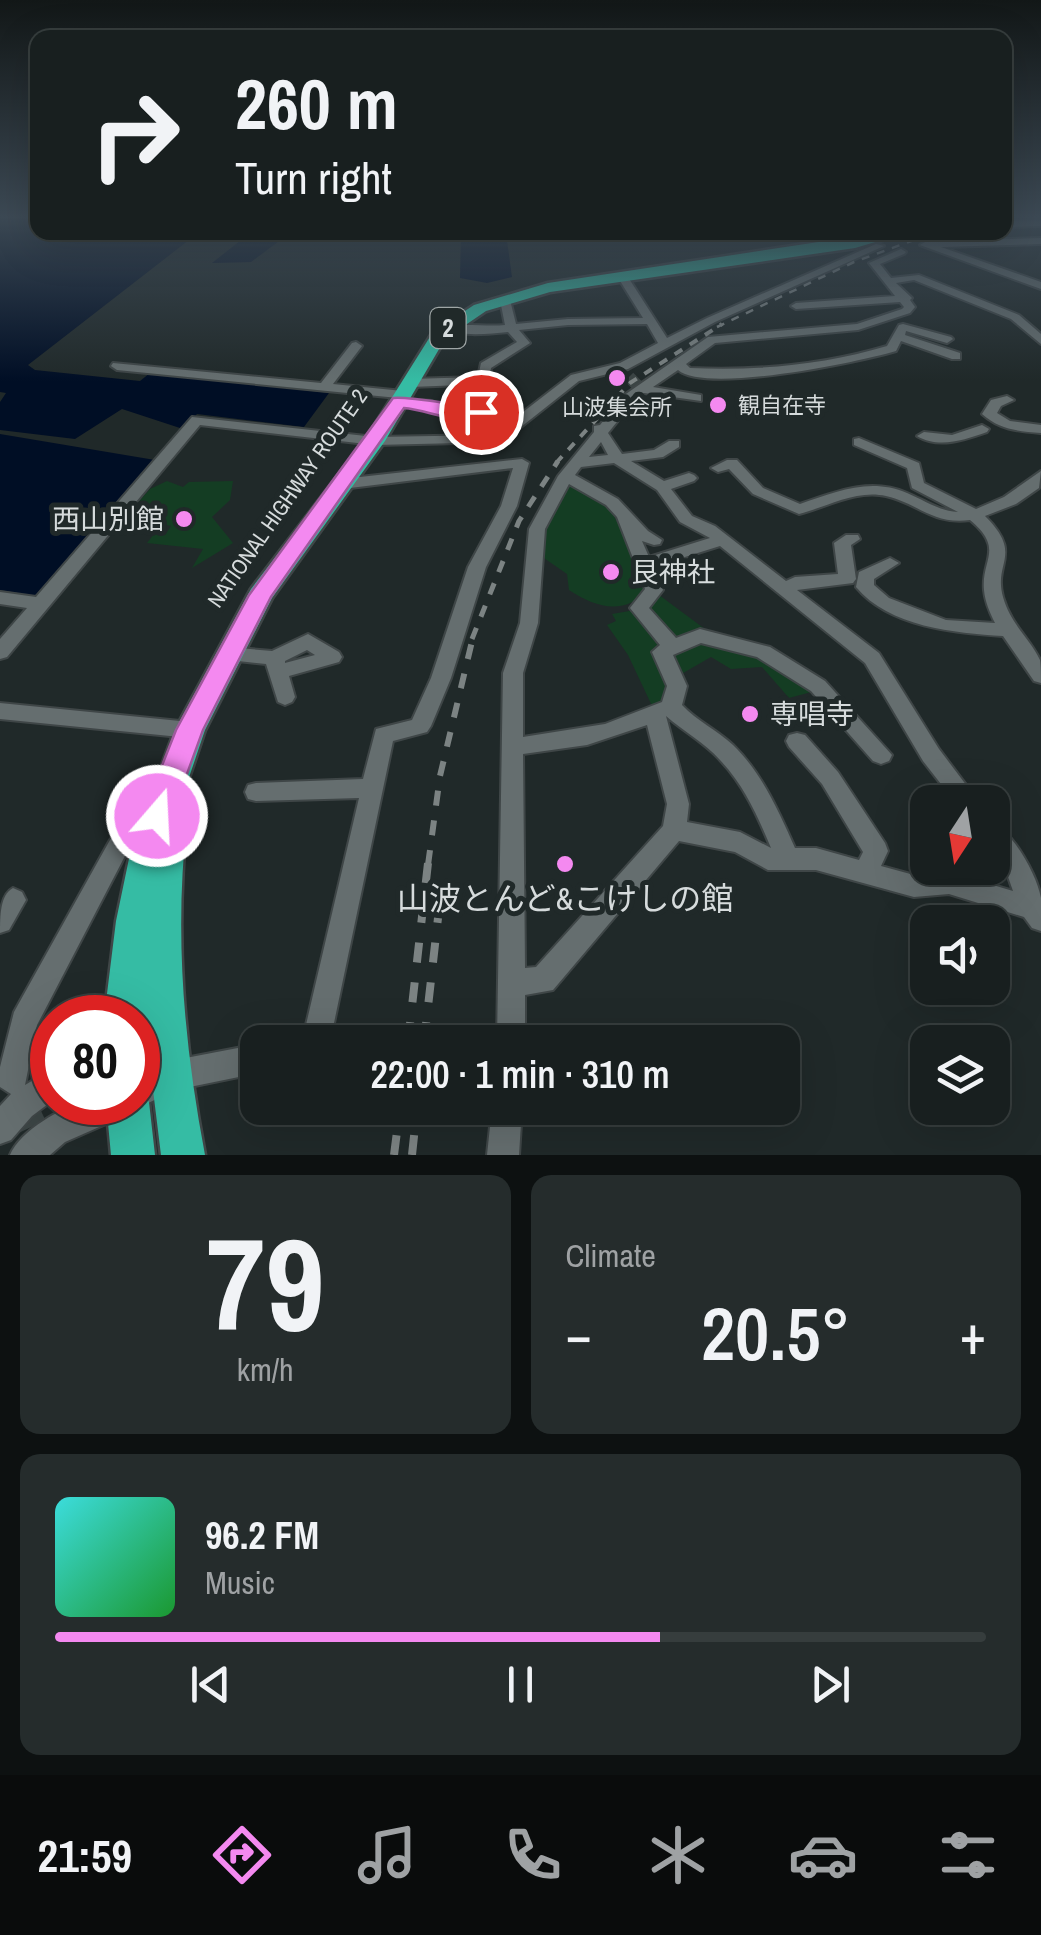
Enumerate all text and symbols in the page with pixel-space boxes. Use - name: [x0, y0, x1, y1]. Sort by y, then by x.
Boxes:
- text: 260 m: [235, 57, 398, 151]
- icon: right: [70, 70, 200, 200]
- text: Turn right: [235, 147, 392, 208]
- road number: 2: [430, 308, 466, 348]
- marker: 山波集会所: [606, 367, 628, 389]
- pin: [439, 370, 524, 455]
- street label: NATIONAL HIGHWAY ROUTE 2: [200, 383, 374, 613]
- icon: arrive: [454, 385, 509, 440]
- place label: 観自在寺: [738, 390, 826, 420]
- place label: 山波集会所: [562, 392, 672, 422]
- marker: 観自在寺: [707, 394, 729, 416]
- place label: 西山別館: [52, 500, 164, 538]
- marker: 西山別館: [173, 508, 195, 530]
- place label: 艮神社: [631, 553, 715, 591]
- marker: 艮神社: [600, 561, 622, 583]
- place label: 専唱寺: [770, 695, 854, 733]
- marker: 専唱寺: [739, 703, 761, 725]
- position arrow: [105, 764, 209, 868]
- north arrow: [910, 785, 1010, 885]
- map controls: [910, 785, 1010, 1125]
- marker: 山波とんど&こけしの館: [554, 853, 576, 875]
- place label: 山波とんど&こけしの館: [397, 877, 733, 920]
- button: sound: [910, 905, 1010, 1005]
- speed limit sign: 80: [30, 995, 160, 1125]
- button: layers: [910, 1025, 1010, 1125]
- text: 22:00 · 1 min · 310 m: [370, 1049, 670, 1100]
- text: 79: [206, 1195, 325, 1371]
- text: Climate: [566, 1234, 656, 1277]
- text: 20.5°: [701, 1282, 851, 1383]
- text: −: [566, 1297, 592, 1371]
- text: +: [960, 1297, 986, 1371]
- text: km/h: [237, 1348, 294, 1391]
- text: 96.2 FM: [205, 1510, 319, 1561]
- text: Music: [205, 1561, 275, 1604]
- icon: previous: [183, 1657, 238, 1712]
- icon: pause: [493, 1657, 548, 1712]
- icon: next: [803, 1657, 858, 1712]
- icon: directions: [207, 1820, 277, 1890]
- icon: music: [352, 1820, 422, 1890]
- icon: phone: [498, 1820, 568, 1890]
- icon: climate: [643, 1820, 713, 1890]
- icon: car: [788, 1820, 858, 1890]
- icon: filters: [933, 1820, 1003, 1890]
- text: 21:59: [38, 1825, 132, 1886]

